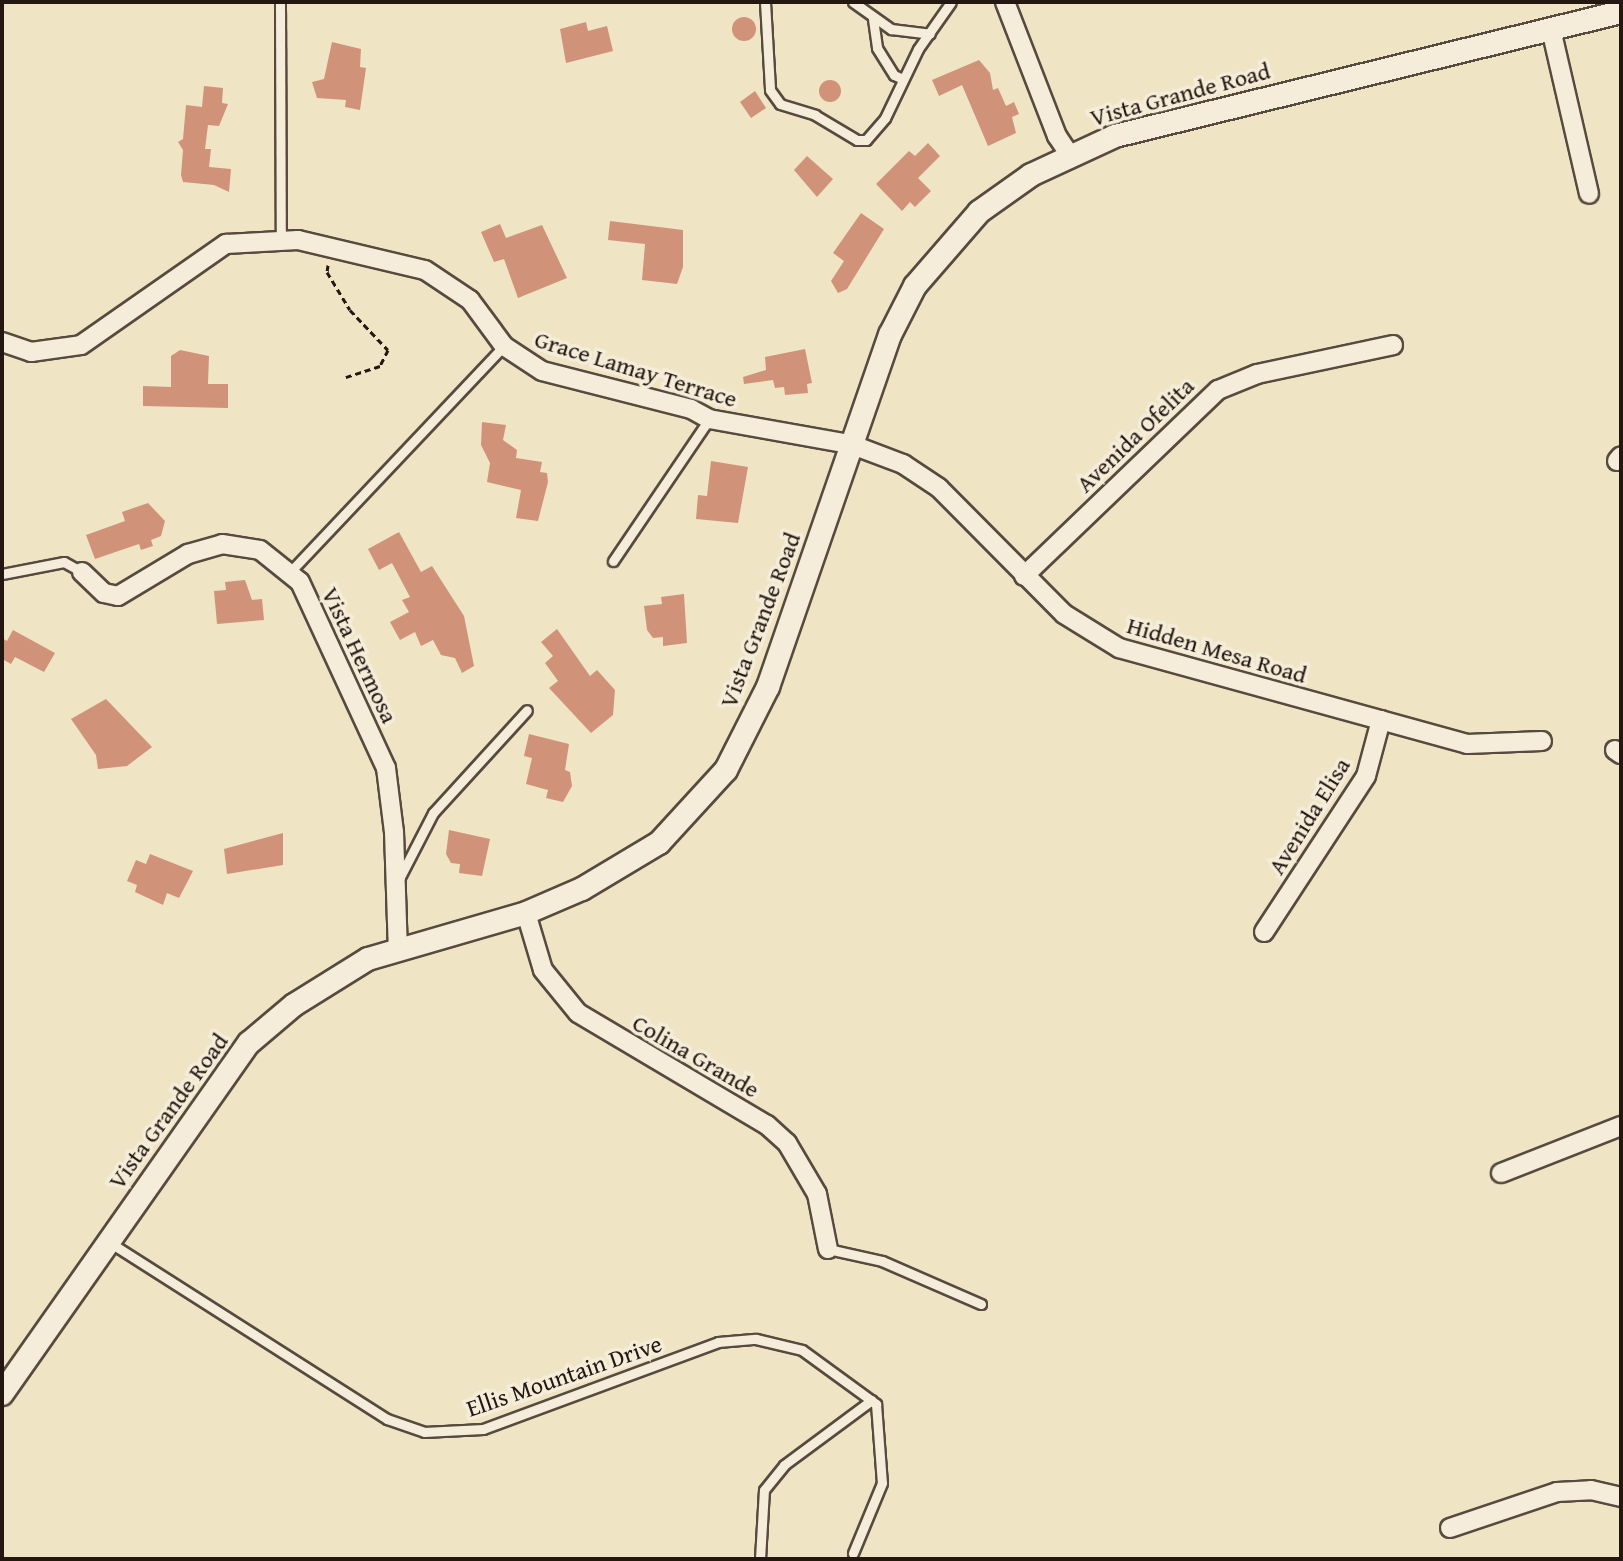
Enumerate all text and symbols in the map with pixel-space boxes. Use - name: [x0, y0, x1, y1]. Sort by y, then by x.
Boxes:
- street label: Vista Grande Road: [1087, 56, 1273, 132]
- street label: Grace Lamay Terrace: [531, 325, 741, 413]
- street label: Avenida Ofelita: [1070, 372, 1200, 498]
- street label: Vista Grande Road: [713, 528, 807, 712]
- street label: Vista Hermosa: [316, 582, 404, 728]
- street label: Hidden Mesa Road: [1124, 611, 1310, 689]
- street label: Avenida Elisa: [1262, 752, 1356, 880]
- street label: Colina Grande: [628, 1008, 764, 1104]
- street label: Vista Grande Road: [102, 1028, 234, 1194]
- street label: Ellis Mountain Drive: [463, 1329, 665, 1423]

